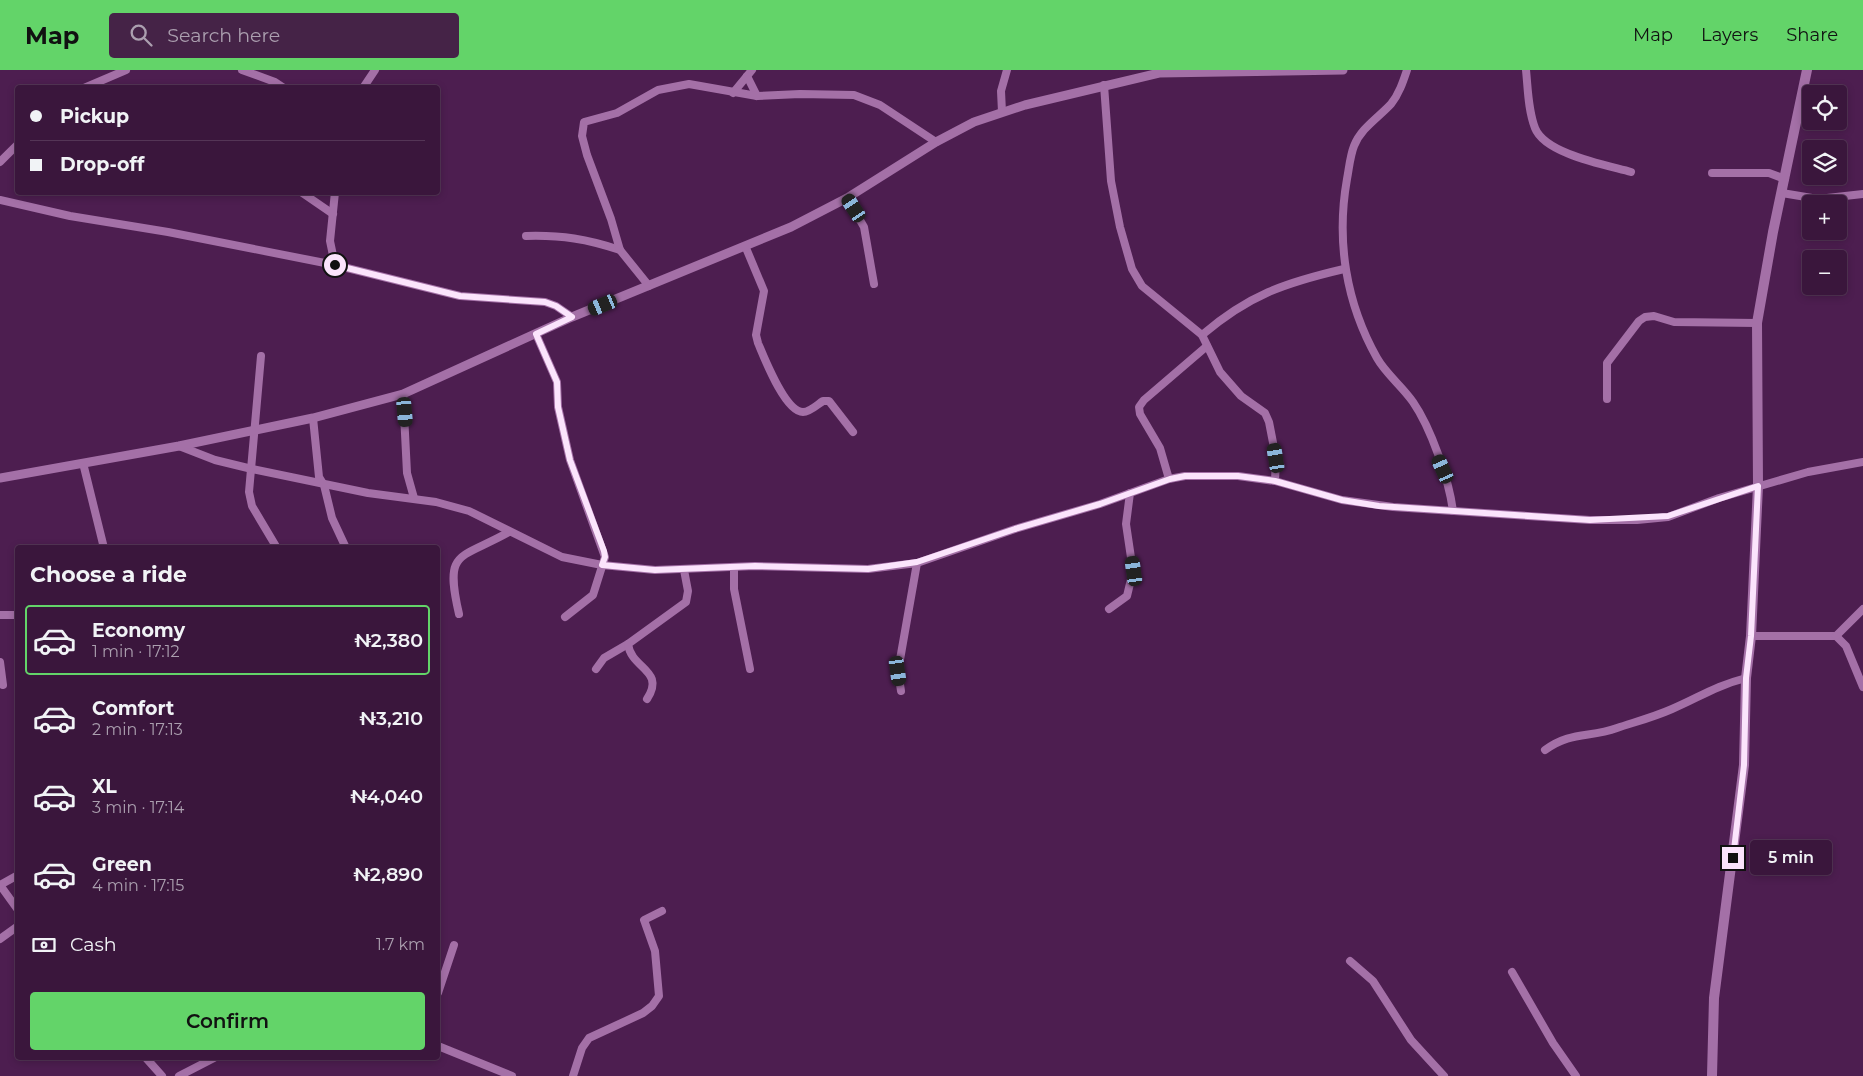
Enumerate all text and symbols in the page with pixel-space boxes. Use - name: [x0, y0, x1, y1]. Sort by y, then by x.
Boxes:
- search box: [109, 13, 459, 58]
- text: Map: [25, 21, 79, 50]
- icon: search: [127, 21, 155, 49]
- text: Search here: [167, 24, 280, 47]
- text: Map: [1633, 24, 1673, 46]
- text: Layers: [1701, 24, 1758, 46]
- text: Share: [1786, 24, 1838, 46]
- map controls: [1802, 85, 1847, 295]
- button: locate: [1802, 85, 1847, 130]
- text: Pickup: [60, 105, 129, 128]
- button: layers: [1802, 140, 1847, 185]
- text: Drop-off: [60, 153, 144, 176]
- car: [839, 191, 868, 225]
- button: +: [1802, 195, 1847, 240]
- button: −: [1802, 250, 1847, 295]
- route start: [324, 254, 346, 276]
- car: [586, 292, 619, 318]
- car: [396, 396, 413, 428]
- car: [1266, 442, 1285, 474]
- car: [1430, 452, 1455, 486]
- car: [1124, 555, 1143, 587]
- text: Choose a ride: [30, 561, 187, 588]
- icon: car: [32, 618, 77, 663]
- text: Economy: [92, 619, 185, 642]
- text: ₦2,380: [354, 629, 423, 652]
- text: 1 min · 17:12: [92, 642, 180, 661]
- car: [888, 655, 907, 687]
- icon: car: [32, 696, 77, 741]
- text: Comfort: [92, 697, 174, 720]
- text: ₦3,210: [359, 707, 423, 730]
- text: 2 min · 17:13: [92, 720, 183, 739]
- icon: car: [32, 774, 77, 819]
- text: XL: [92, 775, 117, 798]
- text: ₦4,040: [350, 785, 423, 808]
- text: 3 min · 17:14: [92, 798, 184, 817]
- callout: 5 min: [1750, 840, 1833, 876]
- route end: [1722, 847, 1744, 869]
- text: 5 min: [1768, 848, 1814, 867]
- icon: car: [32, 852, 77, 897]
- text: Green: [92, 853, 152, 876]
- text: ₦2,890: [353, 863, 423, 886]
- text: 4 min · 17:15: [92, 876, 184, 895]
- icon: cash: [30, 931, 58, 959]
- text: Cash: [70, 933, 117, 956]
- text: 1.7 km: [376, 935, 425, 954]
- button: Confirm: [30, 992, 425, 1050]

